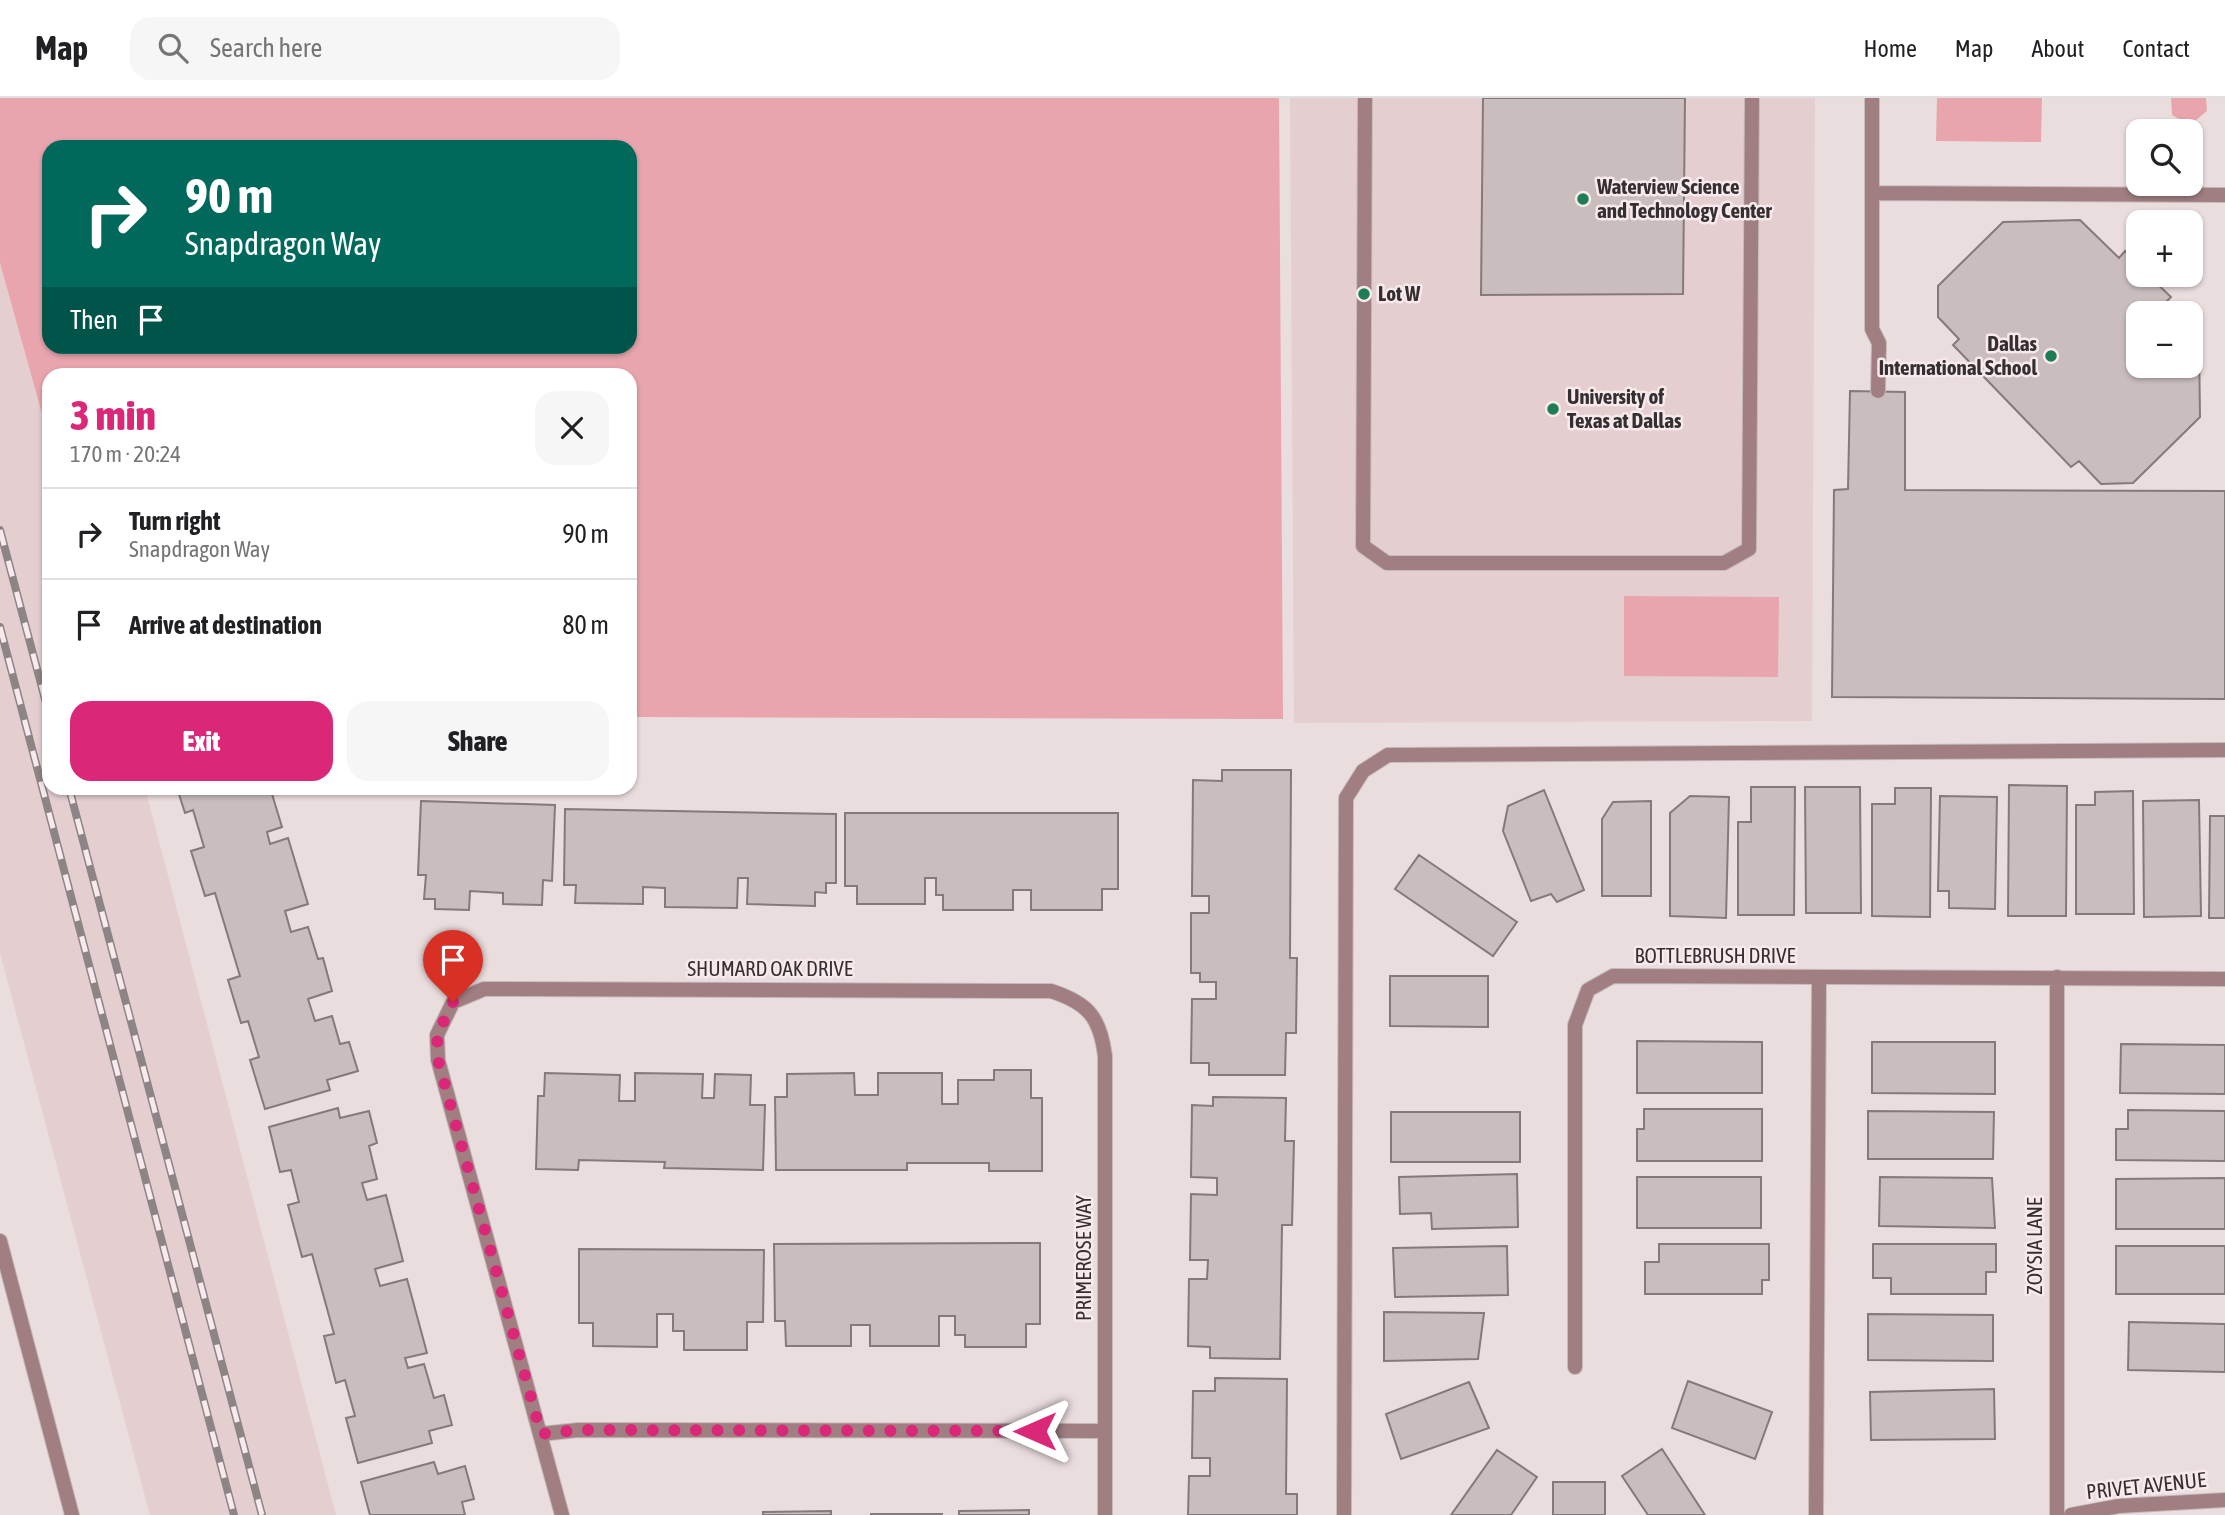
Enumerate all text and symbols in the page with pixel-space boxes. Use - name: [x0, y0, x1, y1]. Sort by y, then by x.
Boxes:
- search box: [130, 17, 620, 80]
- text: Map: [35, 29, 88, 67]
- icon: search: [154, 29, 192, 67]
- text: Search here: [210, 33, 322, 63]
- text: Home: [1863, 35, 1917, 62]
- text: Map: [1955, 35, 1993, 62]
- text: About: [2031, 35, 2084, 62]
- text: Contact: [2122, 35, 2190, 62]
- map controls: [2126, 119, 2203, 378]
- button: search: [2126, 119, 2203, 196]
- text: 90 m: [185, 167, 273, 223]
- icon: right: [70, 168, 161, 259]
- place label: Waterview Science and Technology Center: [1596, 174, 1773, 222]
- marker: Waterview Science and Technology Center: [1575, 191, 1591, 207]
- button: +: [2126, 210, 2203, 287]
- text: Snapdragon Way: [185, 225, 381, 262]
- place label: Lot W: [1378, 281, 1421, 305]
- marker: Lot W: [1356, 286, 1372, 302]
- icon: arrive: [132, 301, 170, 339]
- button: −: [2126, 301, 2203, 378]
- text: Then: [70, 305, 118, 335]
- place label: Dallas International School: [1879, 331, 2038, 379]
- marker: Dallas International School: [2043, 348, 2059, 364]
- place label: University of Texas at Dallas: [1567, 384, 1682, 432]
- text: 3 min: [70, 391, 156, 439]
- button: close: [535, 391, 609, 465]
- marker: University of Texas at Dallas: [1545, 401, 1561, 417]
- text: 170 m · 20:24: [70, 441, 181, 467]
- text: Turn right: [129, 506, 220, 536]
- icon: right: [70, 515, 108, 553]
- text: 90 m: [562, 519, 609, 549]
- text: Snapdragon Way: [129, 536, 270, 562]
- icon: arrive: [70, 606, 108, 644]
- text: Arrive at destination: [129, 610, 322, 640]
- text: 80 m: [562, 610, 609, 640]
- button: Exit: [70, 701, 333, 781]
- button: Share: [347, 701, 609, 781]
- pin: [423, 930, 483, 1002]
- icon: arrive: [434, 941, 472, 979]
- street label: BOTTLEBRUSH DRIVE: [1635, 943, 1796, 967]
- street label: SHUMARD OAK DRIVE: [687, 956, 853, 980]
- street label: PRIMEROSE WAY: [1071, 1194, 1095, 1321]
- street label: ZOYSIA LANE: [2022, 1197, 2046, 1295]
- position arrow: [998, 1394, 1072, 1468]
- street label: PRIVET AVENUE: [2085, 1467, 2207, 1503]

